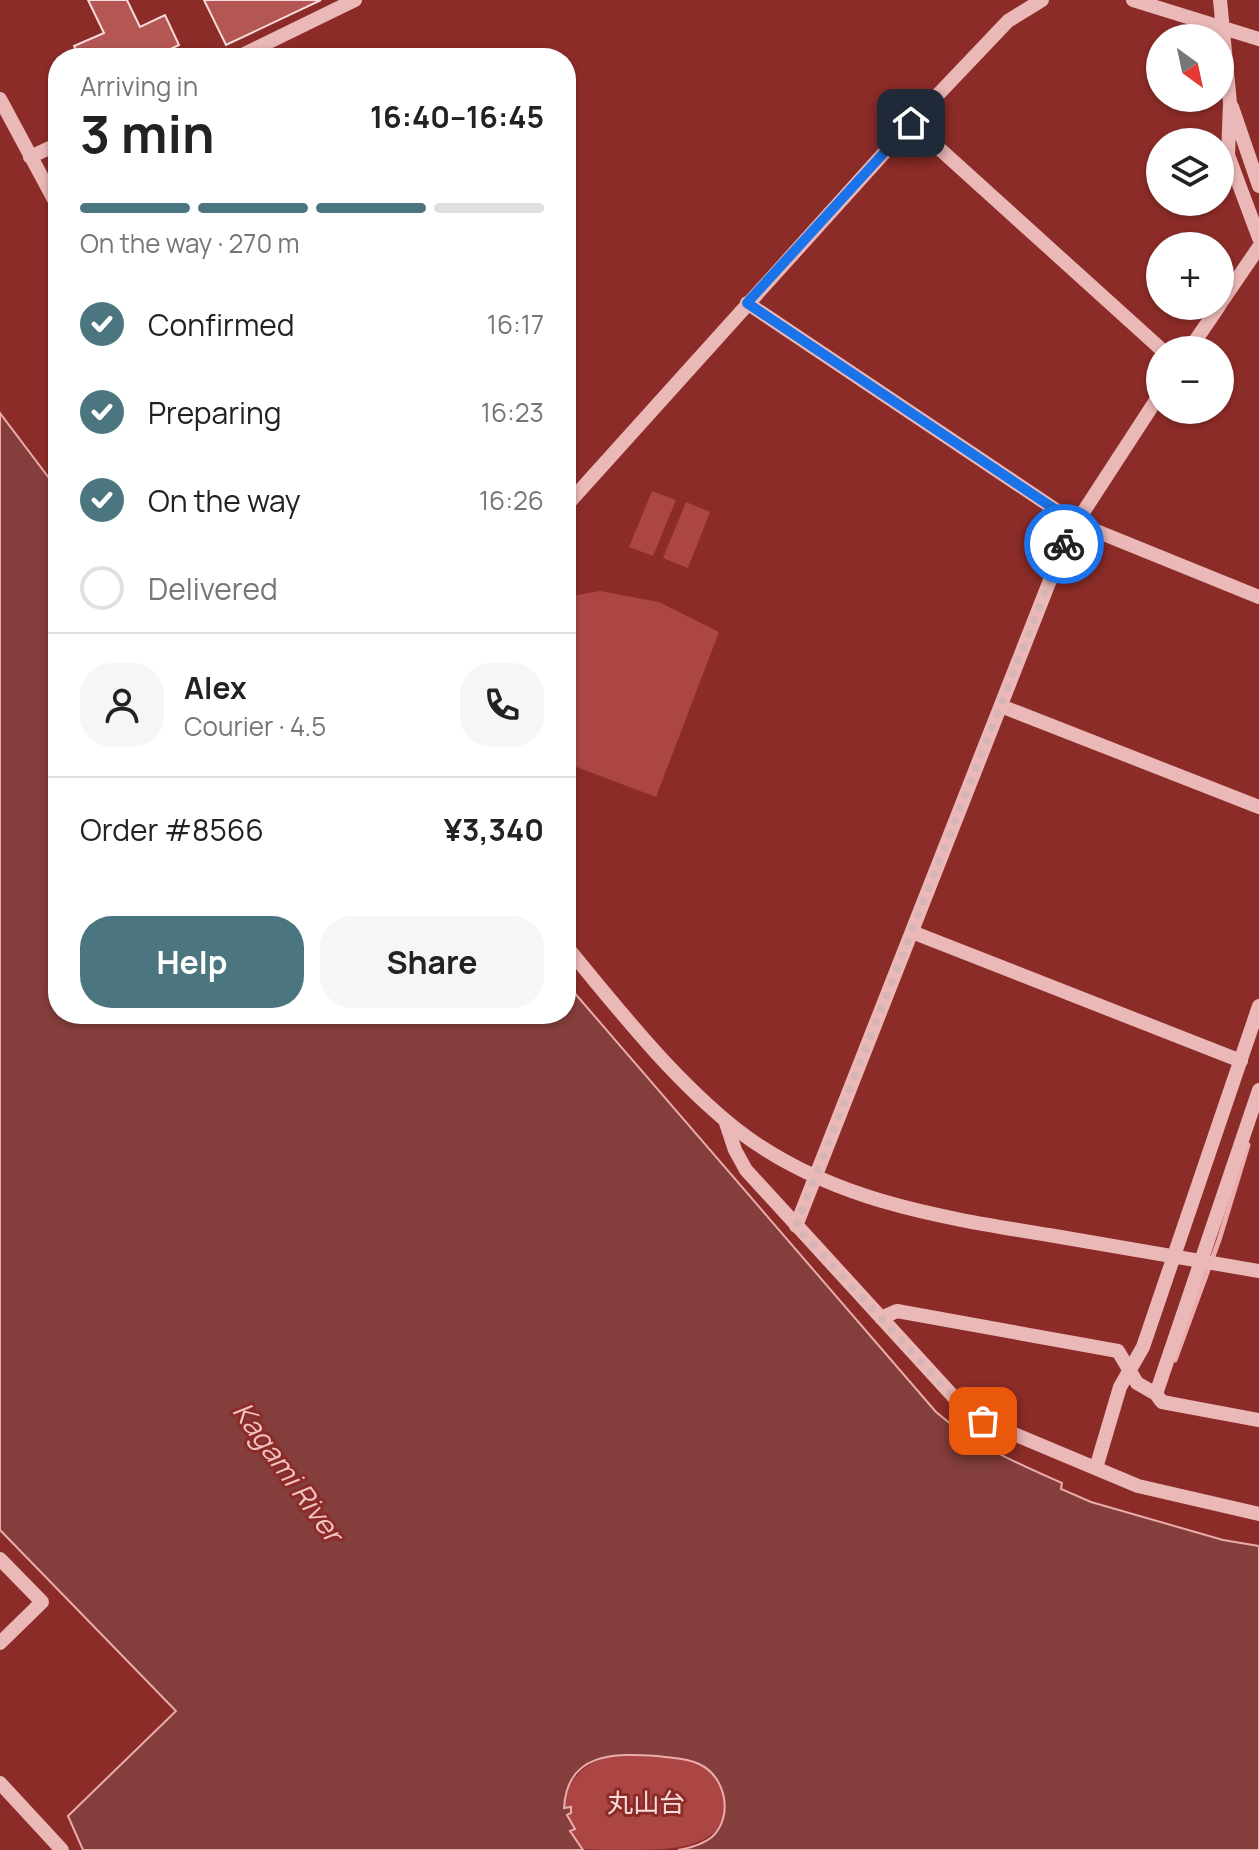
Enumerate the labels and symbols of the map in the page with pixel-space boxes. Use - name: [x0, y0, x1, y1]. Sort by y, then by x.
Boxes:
- north arrow: [1146, 24, 1234, 112]
- pin: [877, 89, 945, 157]
- courier: [1024, 504, 1104, 584]
- pin: [949, 1387, 1017, 1455]
- water label: Kagami River: [225, 1394, 355, 1552]
- park label: 丸山台: [607, 1784, 685, 1820]

